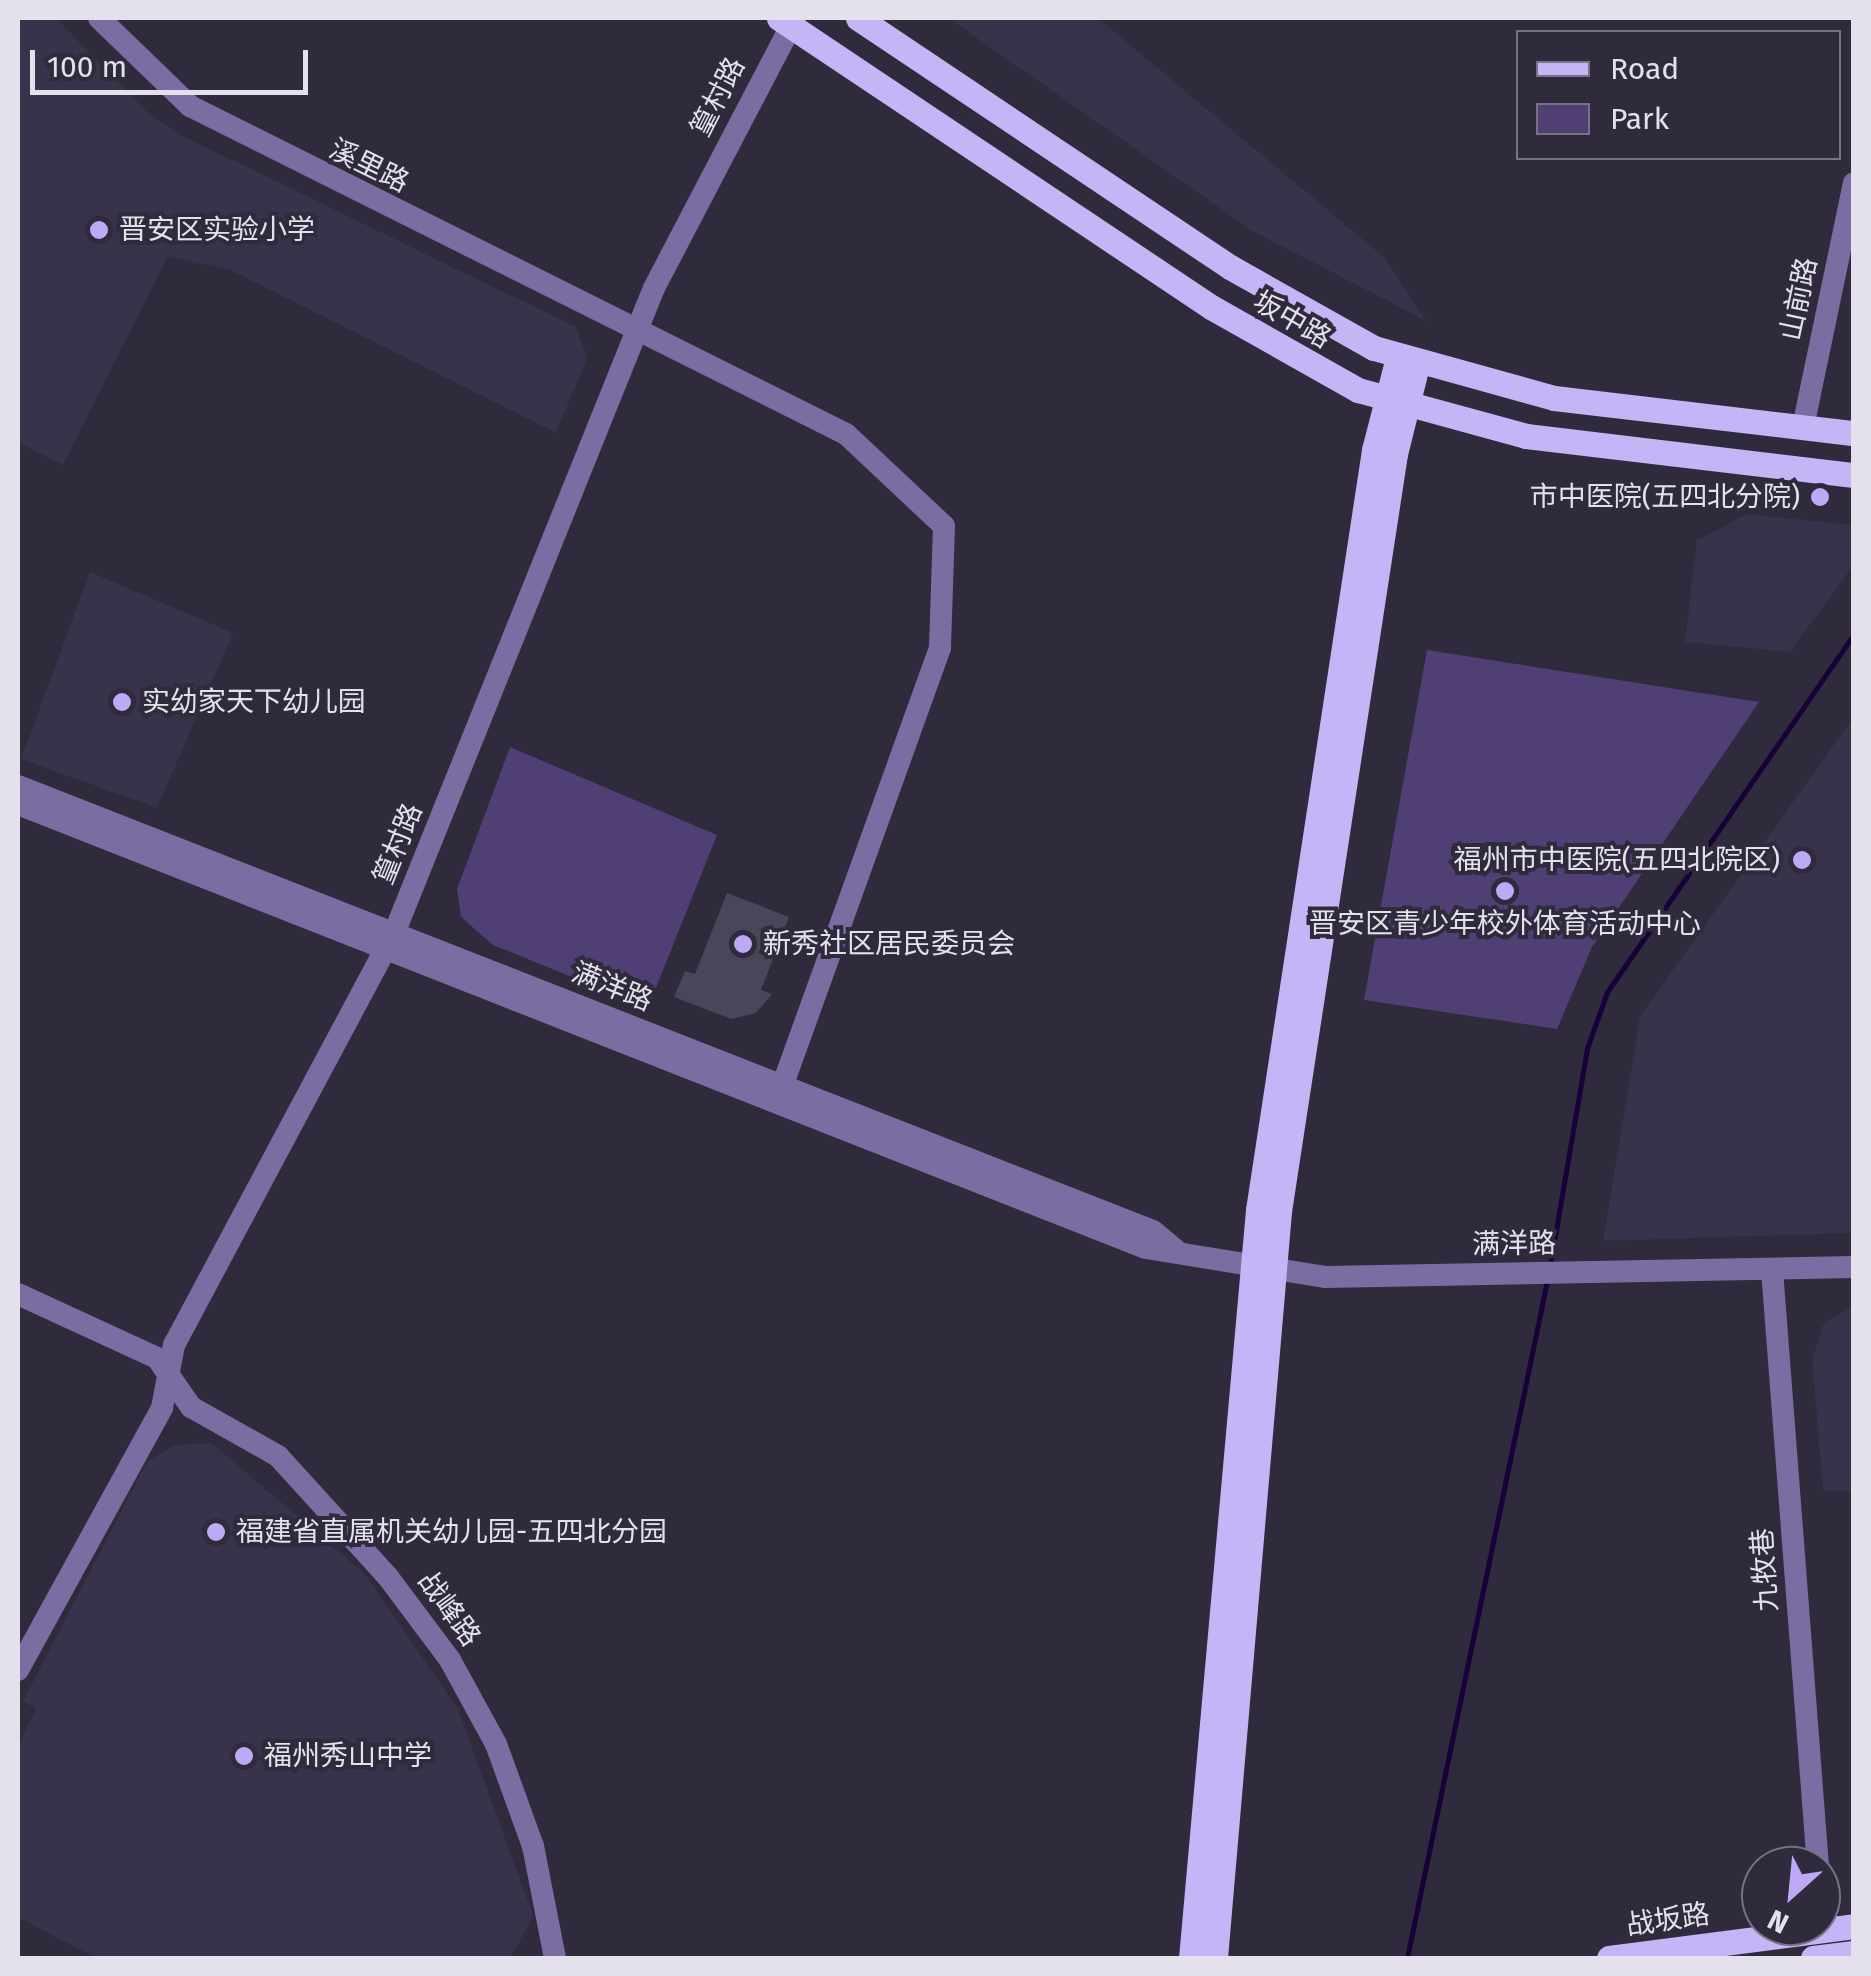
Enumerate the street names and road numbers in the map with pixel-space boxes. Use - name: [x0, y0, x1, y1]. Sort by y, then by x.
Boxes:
- street label: 篁村路: [684, 52, 752, 142]
- street label: 溪里路: [324, 132, 414, 200]
- street label: 山前路: [1774, 254, 1824, 344]
- street label: 坂中路: [1247, 284, 1337, 356]
- street label: 篁村路: [367, 799, 429, 889]
- street label: 满洋路: [567, 956, 657, 1018]
- street label: 满洋路: [1472, 1226, 1556, 1262]
- street label: 九牧巷: [1745, 1527, 1785, 1613]
- street label: 战峰路: [411, 1565, 487, 1653]
- street label: 战坂路: [1624, 1898, 1712, 1942]

